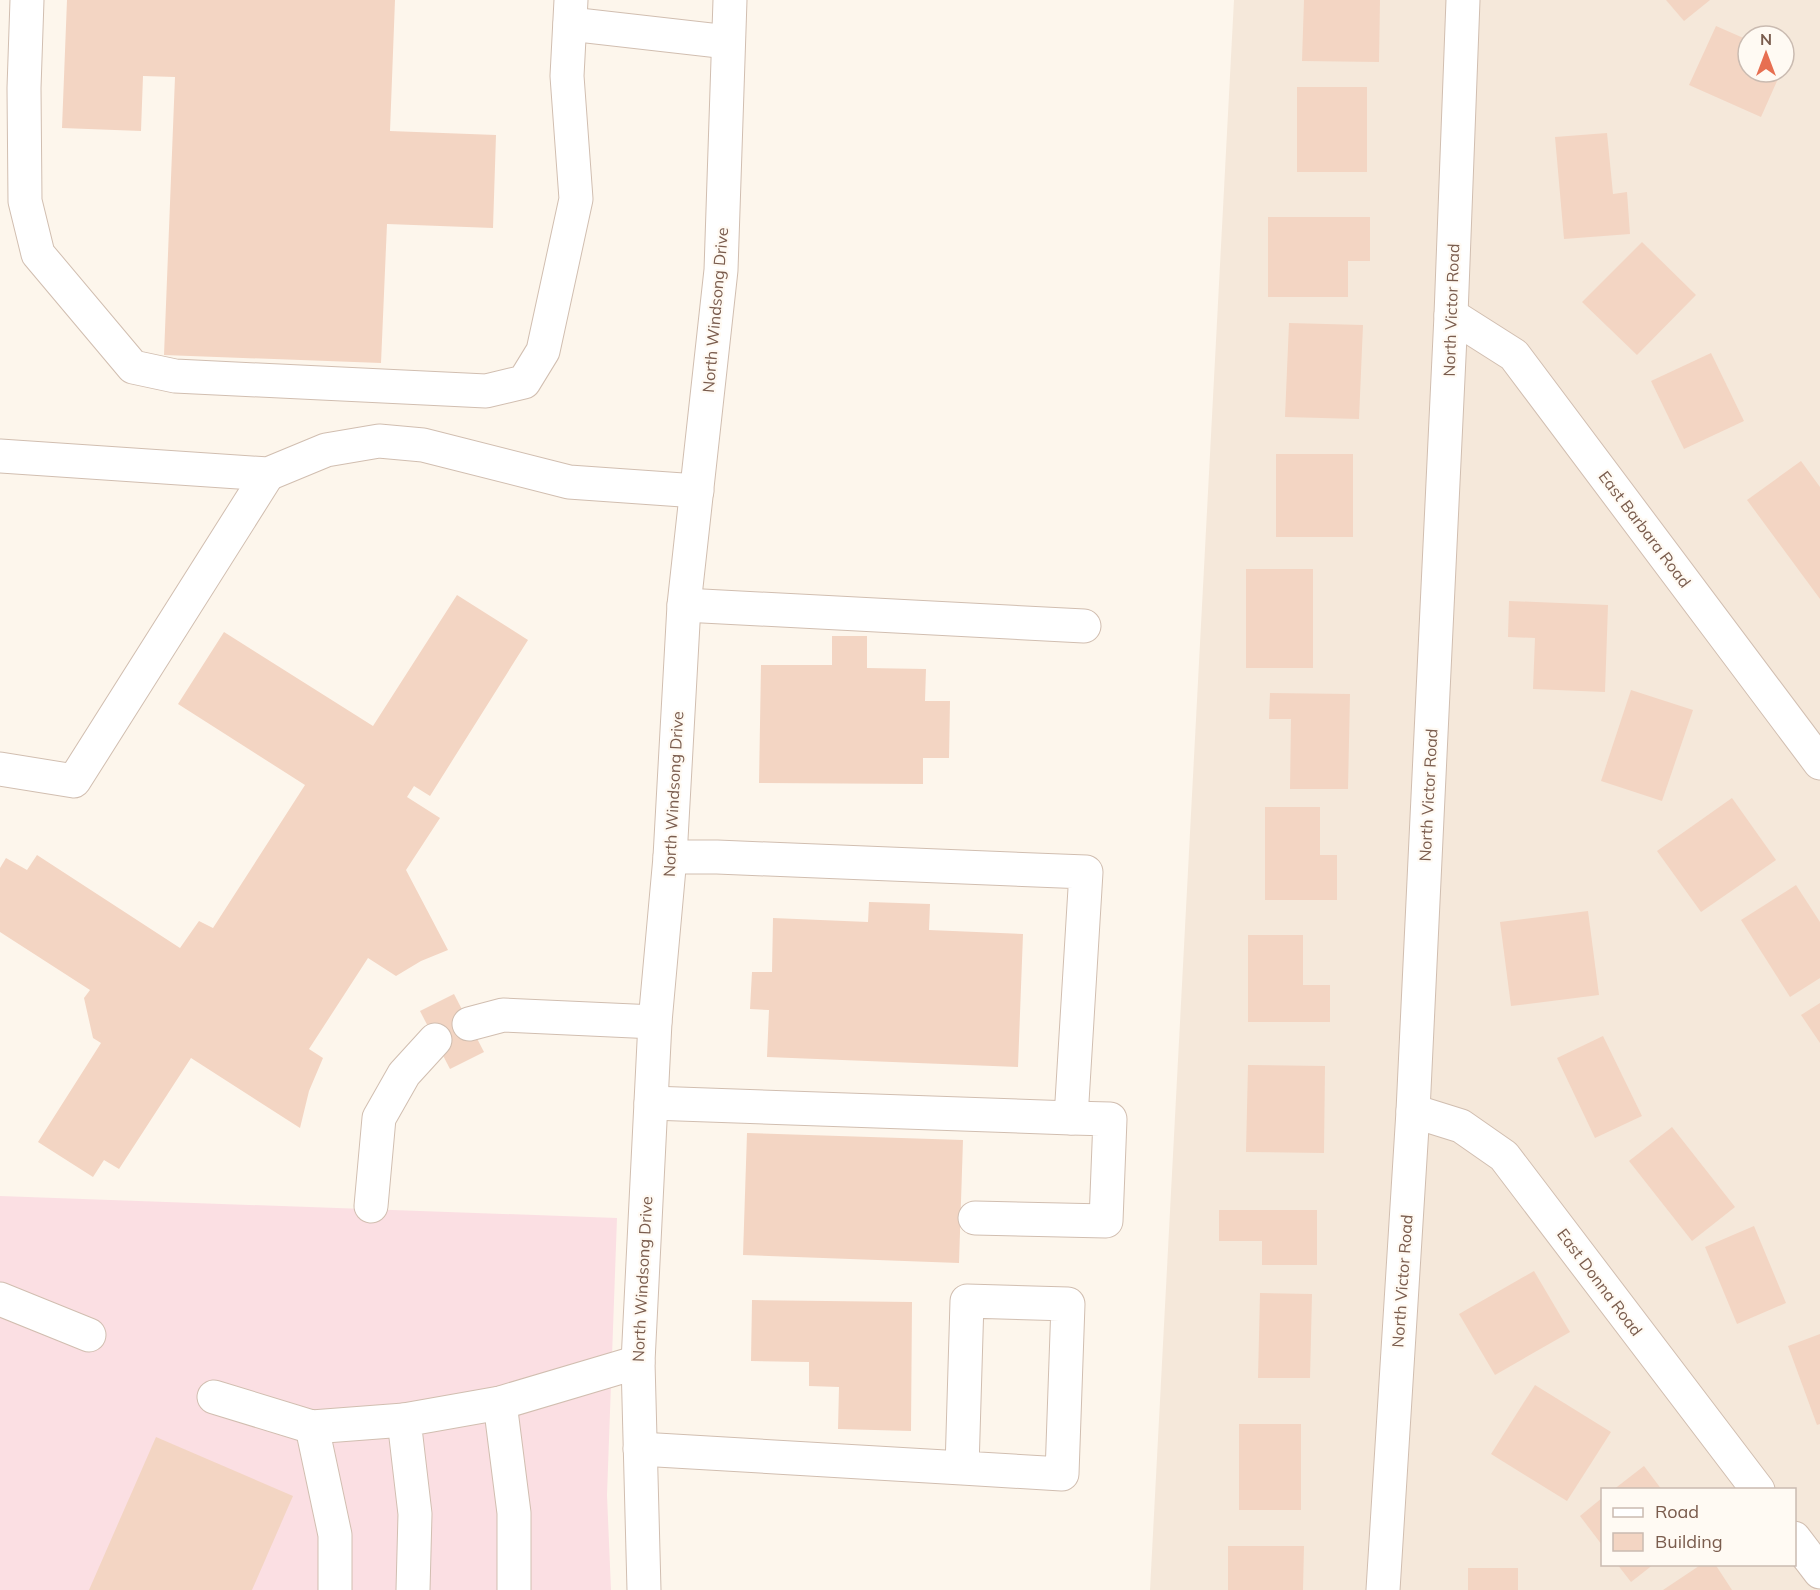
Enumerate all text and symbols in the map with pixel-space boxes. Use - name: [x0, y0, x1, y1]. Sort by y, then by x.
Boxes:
- north arrow: [1736, 24, 1796, 84]
- text: N: [1760, 29, 1772, 49]
- street label: North Windsong Drive: [698, 226, 732, 394]
- street label: North Victor Road: [1439, 243, 1463, 377]
- street label: East Barbara Road: [1595, 467, 1695, 591]
- street label: North Windsong Drive: [659, 711, 687, 877]
- street label: North Victor Road: [1415, 728, 1441, 862]
- street label: North Windsong Drive: [628, 1196, 656, 1362]
- street label: North Victor Road: [1387, 1214, 1417, 1348]
- street label: East Donna Road: [1553, 1224, 1647, 1340]
- legend: [1601, 1488, 1796, 1566]
- text: Road: [1655, 1500, 1699, 1523]
- text: Building: [1655, 1530, 1723, 1553]

